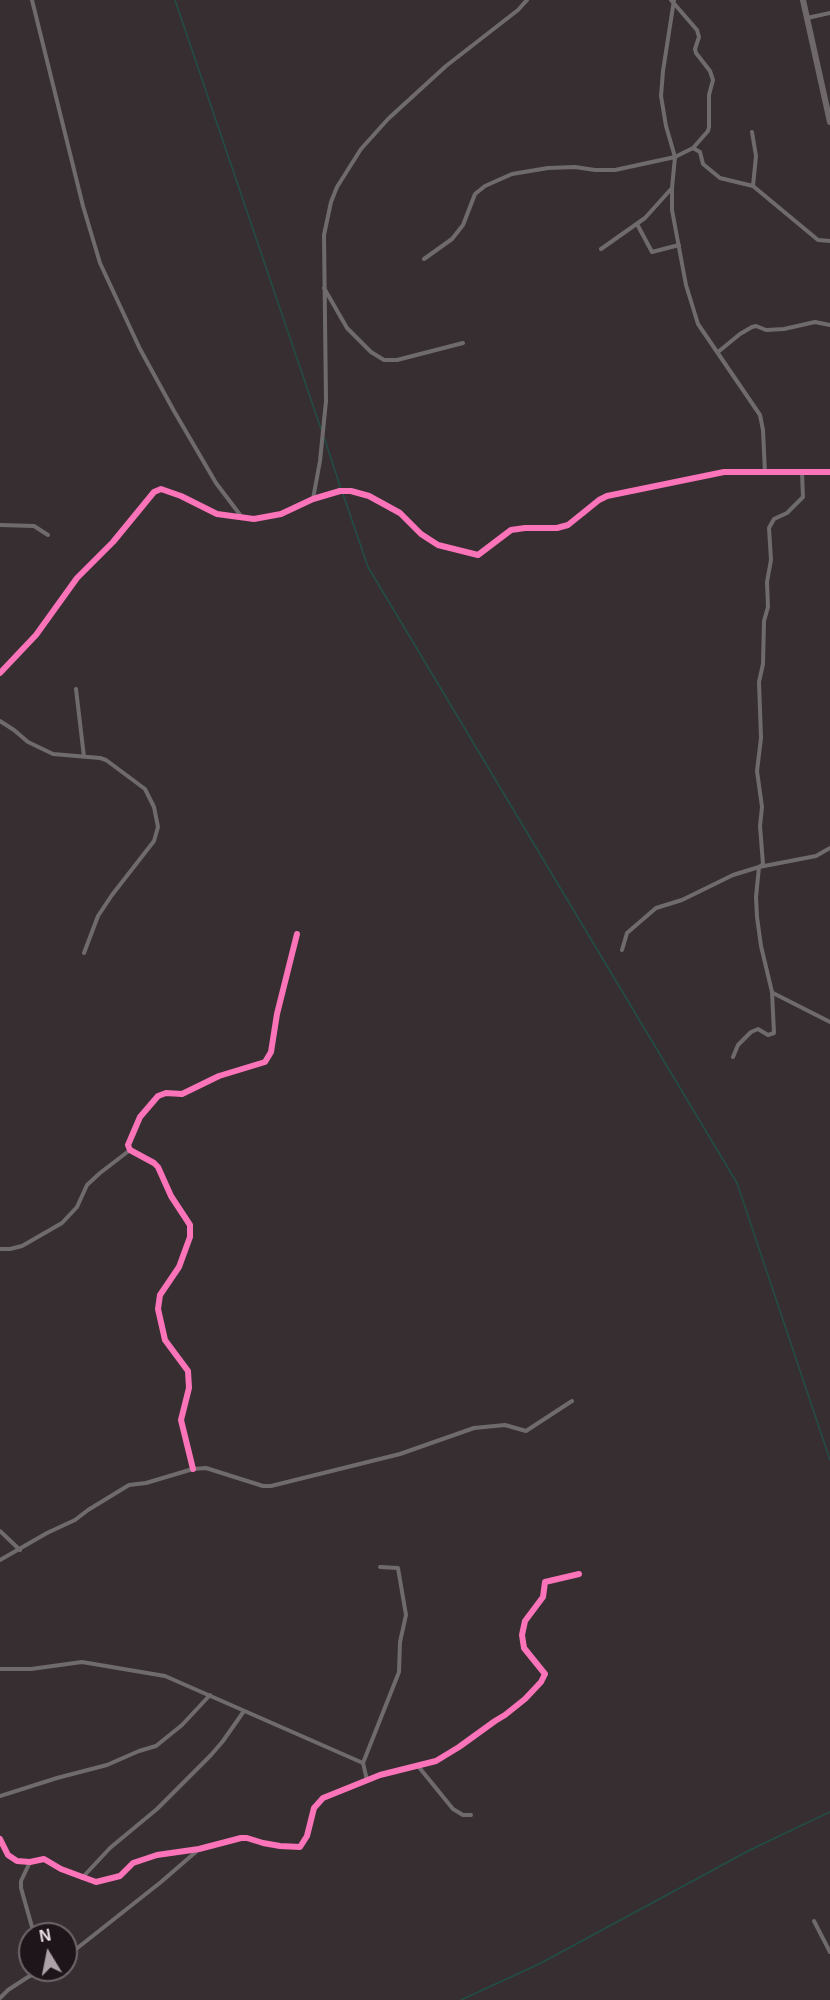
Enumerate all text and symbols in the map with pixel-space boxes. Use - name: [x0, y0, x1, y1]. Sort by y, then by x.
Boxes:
- north arrow: [18, 1922, 78, 1982]
- text: N: [38, 1926, 52, 1945]

